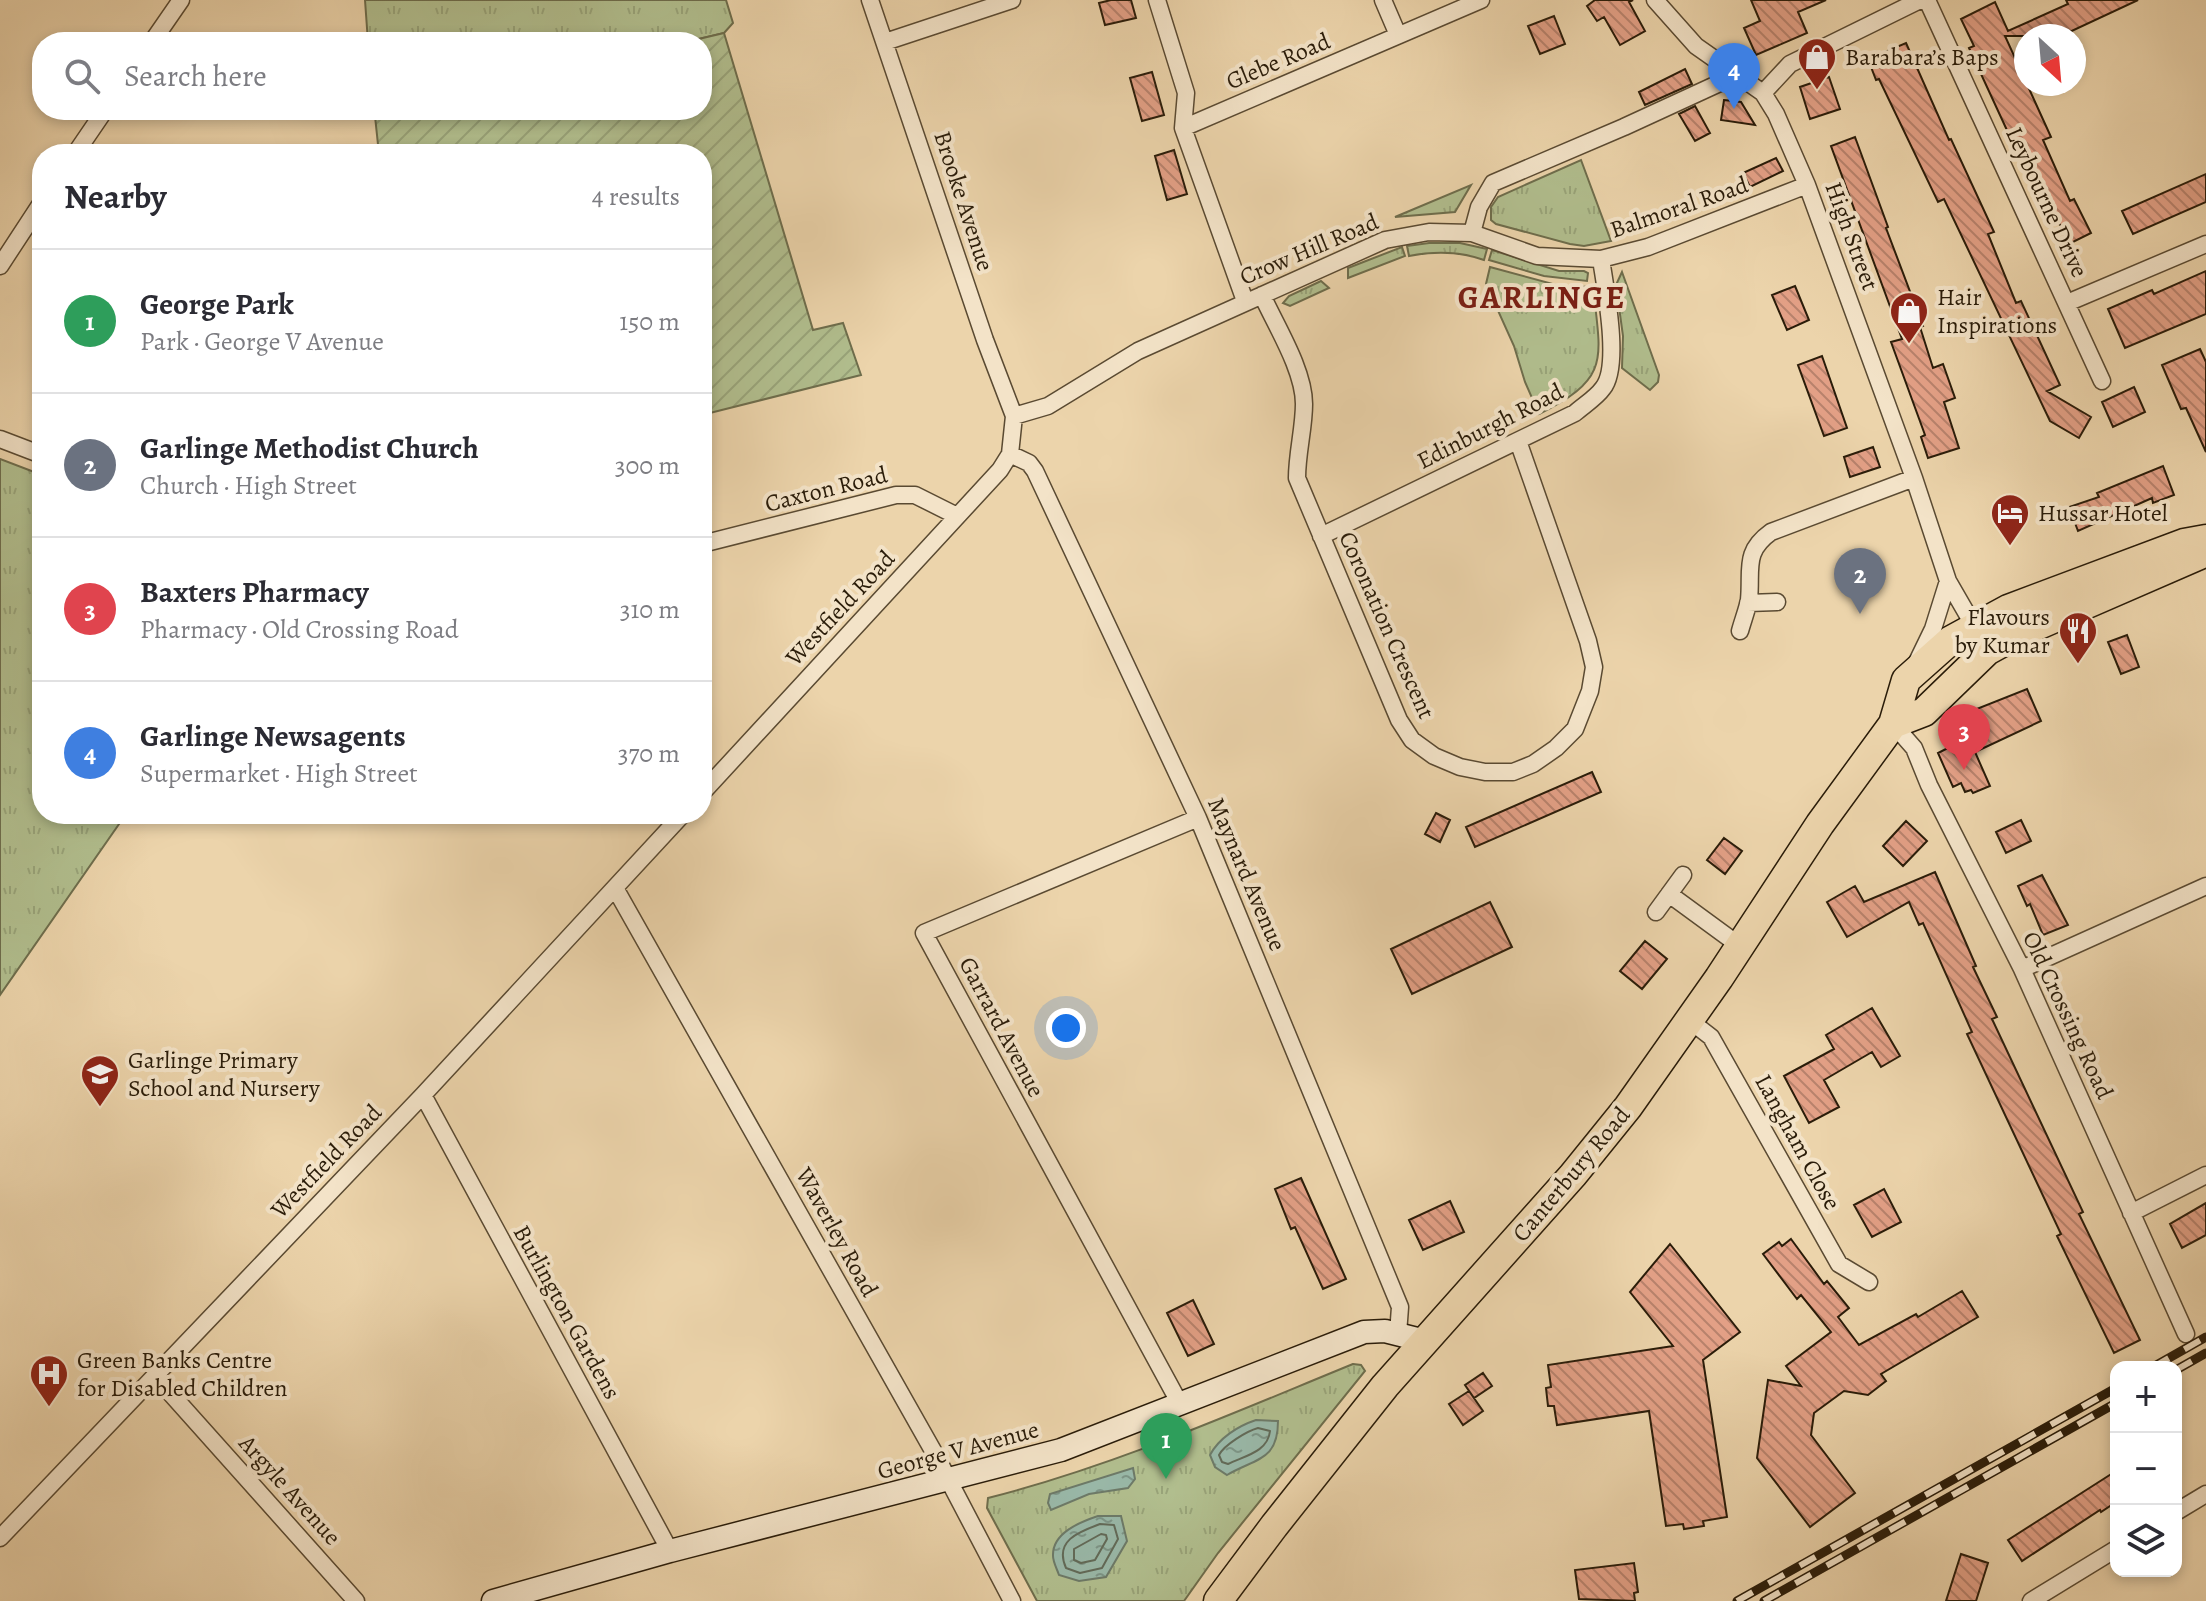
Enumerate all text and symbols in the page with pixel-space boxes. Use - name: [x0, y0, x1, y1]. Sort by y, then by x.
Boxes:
- north arrow: [2014, 24, 2086, 96]
- street label: Glebe Road: [1221, 25, 1335, 97]
- search box: [32, 32, 712, 120]
- shop icon: Barabara’s Baps: [1796, 36, 1838, 91]
- place label: Barabara’s Baps: [1845, 41, 1999, 73]
- pin: 4: [1708, 43, 1760, 109]
- icon: search: [60, 54, 104, 98]
- text: Search here: [124, 56, 267, 96]
- street label: Leybourne Drive: [1998, 122, 2096, 282]
- street label: Brooke Avenue: [926, 127, 1002, 275]
- street label: Balmoral Road: [1606, 168, 1752, 246]
- text: Nearby: [64, 173, 167, 220]
- street label: High Street: [1818, 177, 1886, 295]
- text: 4 results: [592, 179, 680, 214]
- street label: Crow Hill Road: [1235, 205, 1383, 293]
- district label: GARLINGE: [1458, 275, 1626, 319]
- place label: Hair Inspirations: [1937, 281, 2057, 341]
- text: George Park: [140, 284, 294, 324]
- shop icon: Hair Inspirations: [1888, 290, 1930, 345]
- text: 1: [85, 304, 95, 339]
- text: 150 m: [619, 304, 680, 339]
- text: Park · George V Avenue: [140, 324, 384, 359]
- street label: Edinburgh Road: [1411, 375, 1569, 477]
- text: Garlinge Methodist Church: [140, 428, 479, 468]
- text: 2: [84, 448, 96, 483]
- text: 300 m: [615, 448, 680, 483]
- street label: Caxton Road: [761, 458, 891, 520]
- text: Church · High Street: [140, 468, 357, 503]
- hotel icon: Hussar Hotel: [1989, 492, 2031, 547]
- place label: Hussar Hotel: [2038, 497, 2168, 529]
- street label: Coronation Crescent: [1331, 526, 1443, 724]
- street label: Westfield Road: [777, 543, 902, 673]
- pin: 2: [1834, 548, 1886, 614]
- text: Baxters Pharmacy: [140, 572, 369, 612]
- text: 3: [84, 592, 96, 627]
- text: 310 m: [620, 592, 680, 627]
- place label: Flavours by Kumar: [1955, 601, 2050, 661]
- restaurant icon: Flavours by Kumar: [2057, 610, 2099, 665]
- text: Pharmacy · Old Crossing Road: [140, 612, 459, 647]
- pin: 3: [1938, 704, 1990, 770]
- text: Garlinge Newsagents: [140, 716, 406, 756]
- text: 4: [84, 736, 96, 771]
- text: 370 m: [618, 736, 680, 771]
- text: Supermarket · High Street: [140, 756, 418, 791]
- street label: Maynard Avenue: [1200, 792, 1294, 956]
- street label: Old Crossing Road: [2015, 926, 2121, 1104]
- street label: Garrard Avenue: [952, 951, 1052, 1103]
- your location: [1046, 1008, 1086, 1048]
- place label: Garlinge Primary School and Nursery: [128, 1044, 320, 1104]
- school or university icon: Garlinge Primary School and Nursery: [79, 1053, 121, 1108]
- street label: Langham Close: [1748, 1068, 1848, 1216]
- street label: Westfield Road: [263, 1097, 389, 1226]
- street label: Canterbury Road: [1505, 1100, 1637, 1248]
- street label: Waverley Road: [788, 1161, 886, 1303]
- street label: Burlington Gardens: [506, 1219, 628, 1405]
- place label: Green Banks Centre for Disabled Children: [77, 1344, 288, 1404]
- hospital icon: Green Banks Centre for Disabled Children: [28, 1353, 70, 1408]
- map controls: [2110, 1361, 2182, 1577]
- button: +: [2110, 1361, 2182, 1433]
- street label: George V Avenue: [874, 1413, 1042, 1487]
- pin: 1: [1140, 1413, 1192, 1479]
- street label: Argyle Avenue: [231, 1427, 348, 1552]
- button: −: [2110, 1433, 2182, 1505]
- button: layers: [2110, 1505, 2182, 1577]

